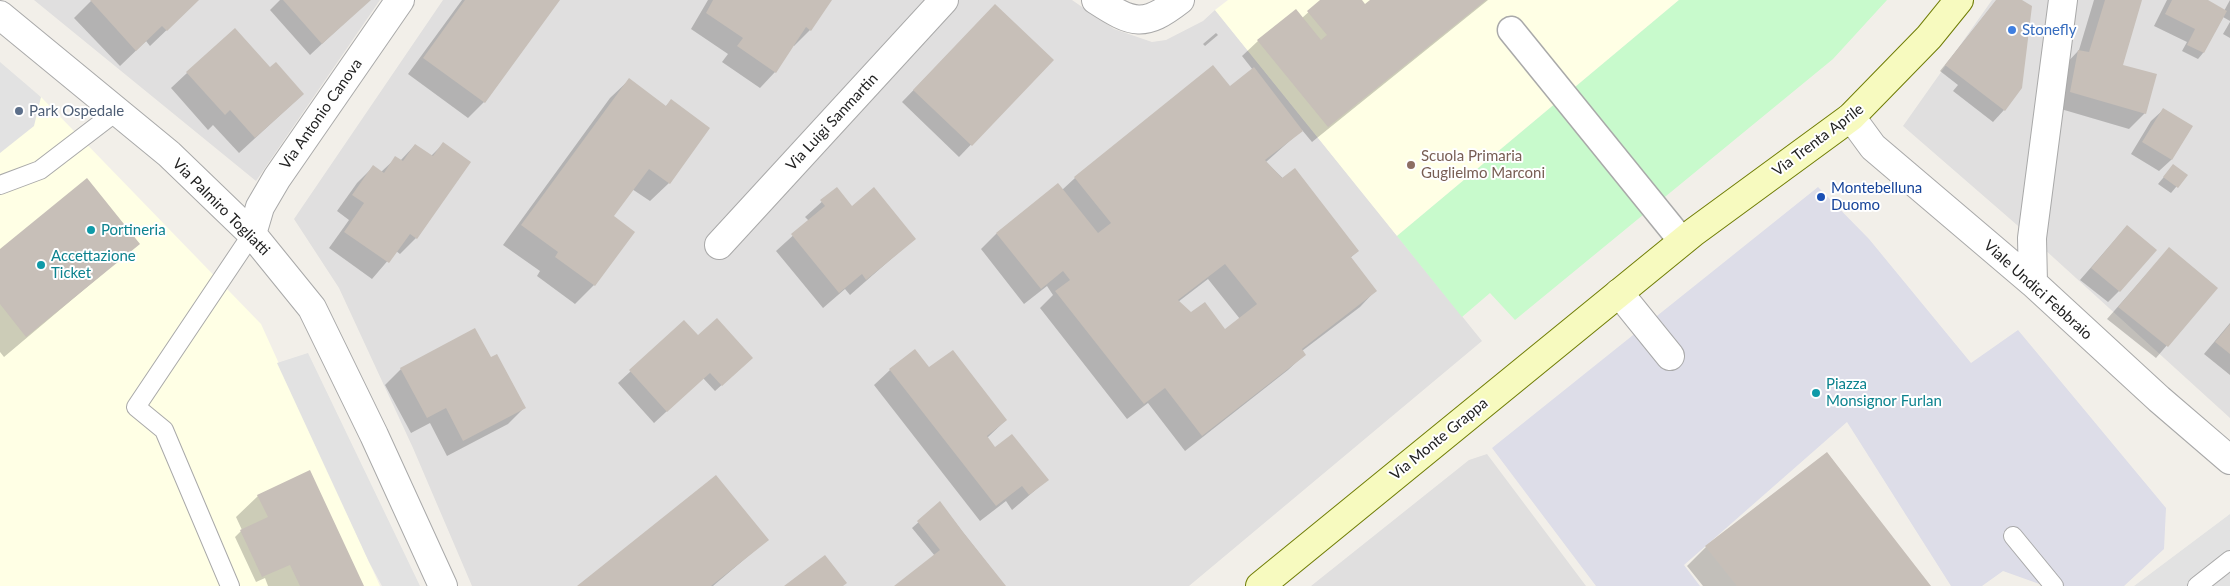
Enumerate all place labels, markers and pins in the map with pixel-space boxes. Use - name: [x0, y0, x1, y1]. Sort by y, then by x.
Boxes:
- place label: Stonefly: [2022, 21, 2076, 39]
- marker: Stonefly: [2006, 24, 2018, 36]
- place label: Park Ospedale: [29, 102, 124, 120]
- marker: Park Ospedale: [13, 105, 25, 117]
- place label: Scuola Primaria Guglielmo Marconi: [1421, 147, 1545, 182]
- marker: Scuola Primaria Guglielmo Marconi: [1405, 159, 1417, 171]
- place label: Montebelluna Duomo: [1831, 179, 1922, 214]
- marker: Montebelluna Duomo: [1815, 191, 1827, 203]
- place label: Portineria: [101, 221, 166, 239]
- marker: Portineria: [85, 224, 97, 236]
- place label: Accettazione Ticket: [51, 247, 136, 282]
- marker: Accettazione Ticket: [35, 259, 47, 271]
- place label: Piazza Monsignor Furlan: [1826, 375, 1942, 410]
- marker: Piazza Monsignor Furlan: [1810, 387, 1822, 399]

